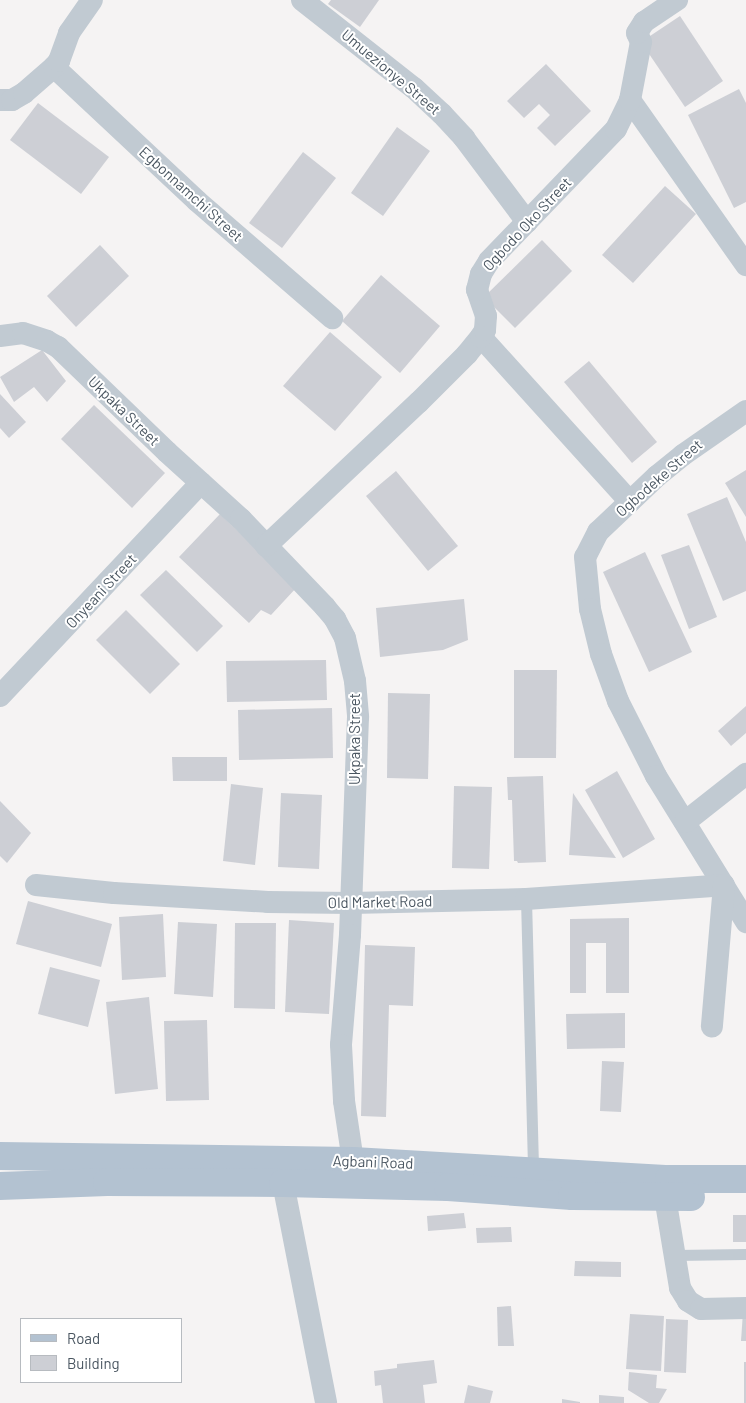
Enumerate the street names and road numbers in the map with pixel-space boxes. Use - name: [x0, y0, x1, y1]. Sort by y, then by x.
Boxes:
- street label: Umuezionye Street: [338, 25, 444, 119]
- street label: Egbonnamchi Street: [136, 143, 246, 245]
- street label: Ogbodo Oko Street: [479, 173, 575, 275]
- street label: Ukpaka Street: [85, 373, 163, 449]
- street label: Ogbodeke Street: [612, 436, 706, 520]
- street label: Onyeani Street: [62, 550, 140, 632]
- street label: Ukpaka Street: [346, 693, 364, 785]
- street label: Old Market Road: [328, 892, 432, 912]
- street label: Agbani Road: [332, 1152, 414, 1172]

